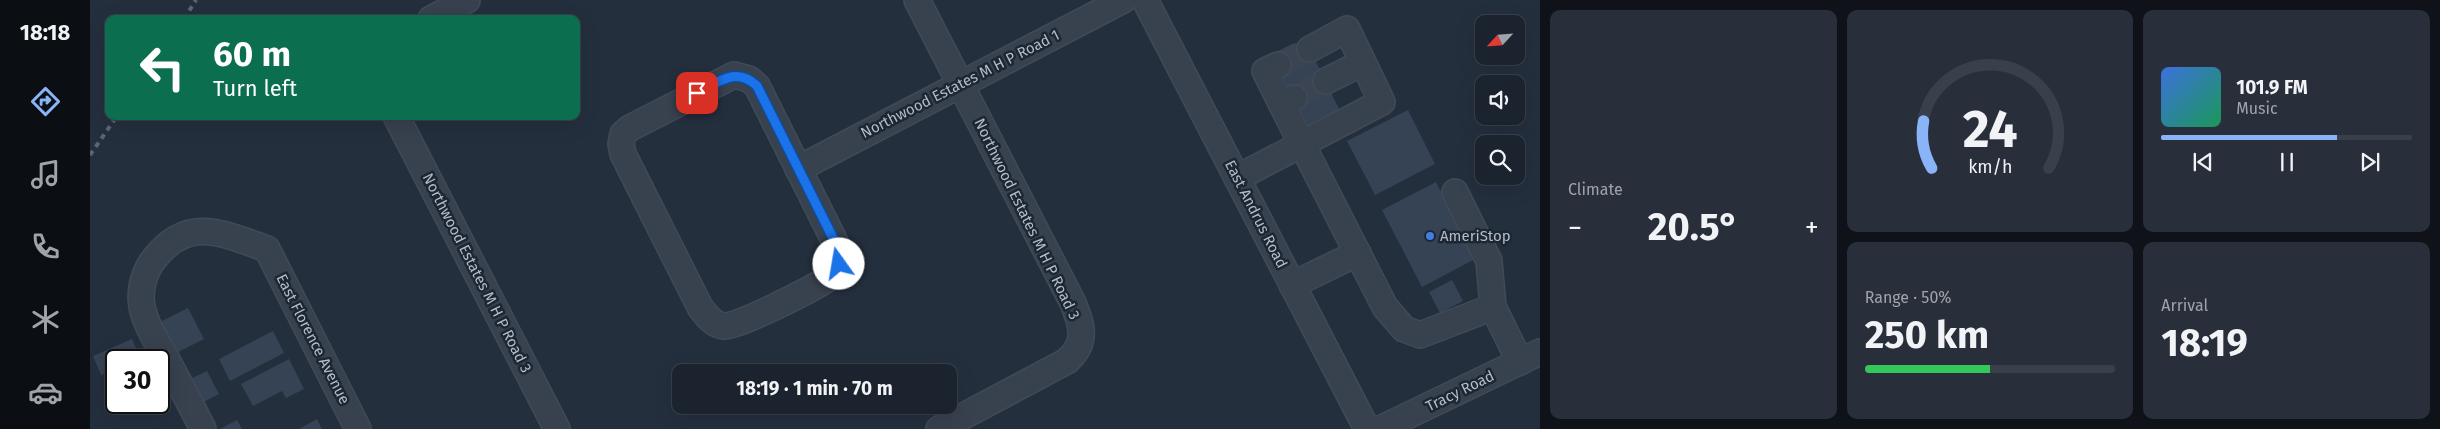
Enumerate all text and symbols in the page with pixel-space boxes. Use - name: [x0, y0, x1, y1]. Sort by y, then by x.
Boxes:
- north arrow: [1475, 15, 1525, 65]
- map controls: [1475, 15, 1525, 185]
- text: 18:18: [20, 19, 70, 46]
- street label: Northwood Estates M H P Road 1: [858, 26, 1062, 142]
- text: 60 m: [213, 33, 291, 75]
- icon: left: [130, 35, 195, 100]
- pin: [676, 72, 718, 114]
- text: Turn left: [213, 75, 297, 102]
- button: sound: [1475, 75, 1525, 125]
- text: 101.9 FM: [2236, 76, 2308, 99]
- icon: arrive: [683, 79, 711, 107]
- icon: directions: [28, 84, 63, 119]
- text: 24: [1963, 98, 2017, 161]
- text: Music: [2236, 99, 2278, 118]
- street label: Northwood Estates M H P Road 3: [970, 115, 1084, 323]
- button: search: [1475, 135, 1525, 185]
- icon: previous: [2189, 148, 2217, 176]
- icon: pause: [2273, 148, 2301, 176]
- icon: next: [2356, 148, 2384, 176]
- text: km/h: [1968, 156, 2012, 178]
- icon: music: [28, 157, 63, 192]
- street label: East Andrus Road: [1221, 157, 1291, 271]
- street label: Northwood Estates M H P Road 3: [419, 170, 535, 376]
- text: Climate: [1568, 180, 1623, 199]
- text: 20.5°: [1648, 204, 1739, 250]
- text: −: [1568, 211, 1582, 244]
- text: +: [1805, 211, 1819, 244]
- place label: AmeriStop: [1440, 227, 1511, 245]
- icon: phone: [28, 229, 63, 264]
- marker: AmeriStop: [1424, 230, 1436, 242]
- position arrow: [812, 237, 864, 289]
- street label: East Florence Avenue: [272, 271, 354, 407]
- text: Range · 50%: [1865, 288, 1952, 307]
- text: Arrival: [2161, 296, 2208, 315]
- icon: climate: [28, 302, 63, 337]
- text: 250 km: [1865, 312, 1989, 358]
- text: 18:19: [2161, 320, 2248, 366]
- speed limit sign: 30: [105, 349, 170, 414]
- street label: Tracy Road: [1423, 367, 1497, 415]
- icon: car: [28, 375, 63, 410]
- text: 18:19 · 1 min · 70 m: [736, 377, 893, 400]

